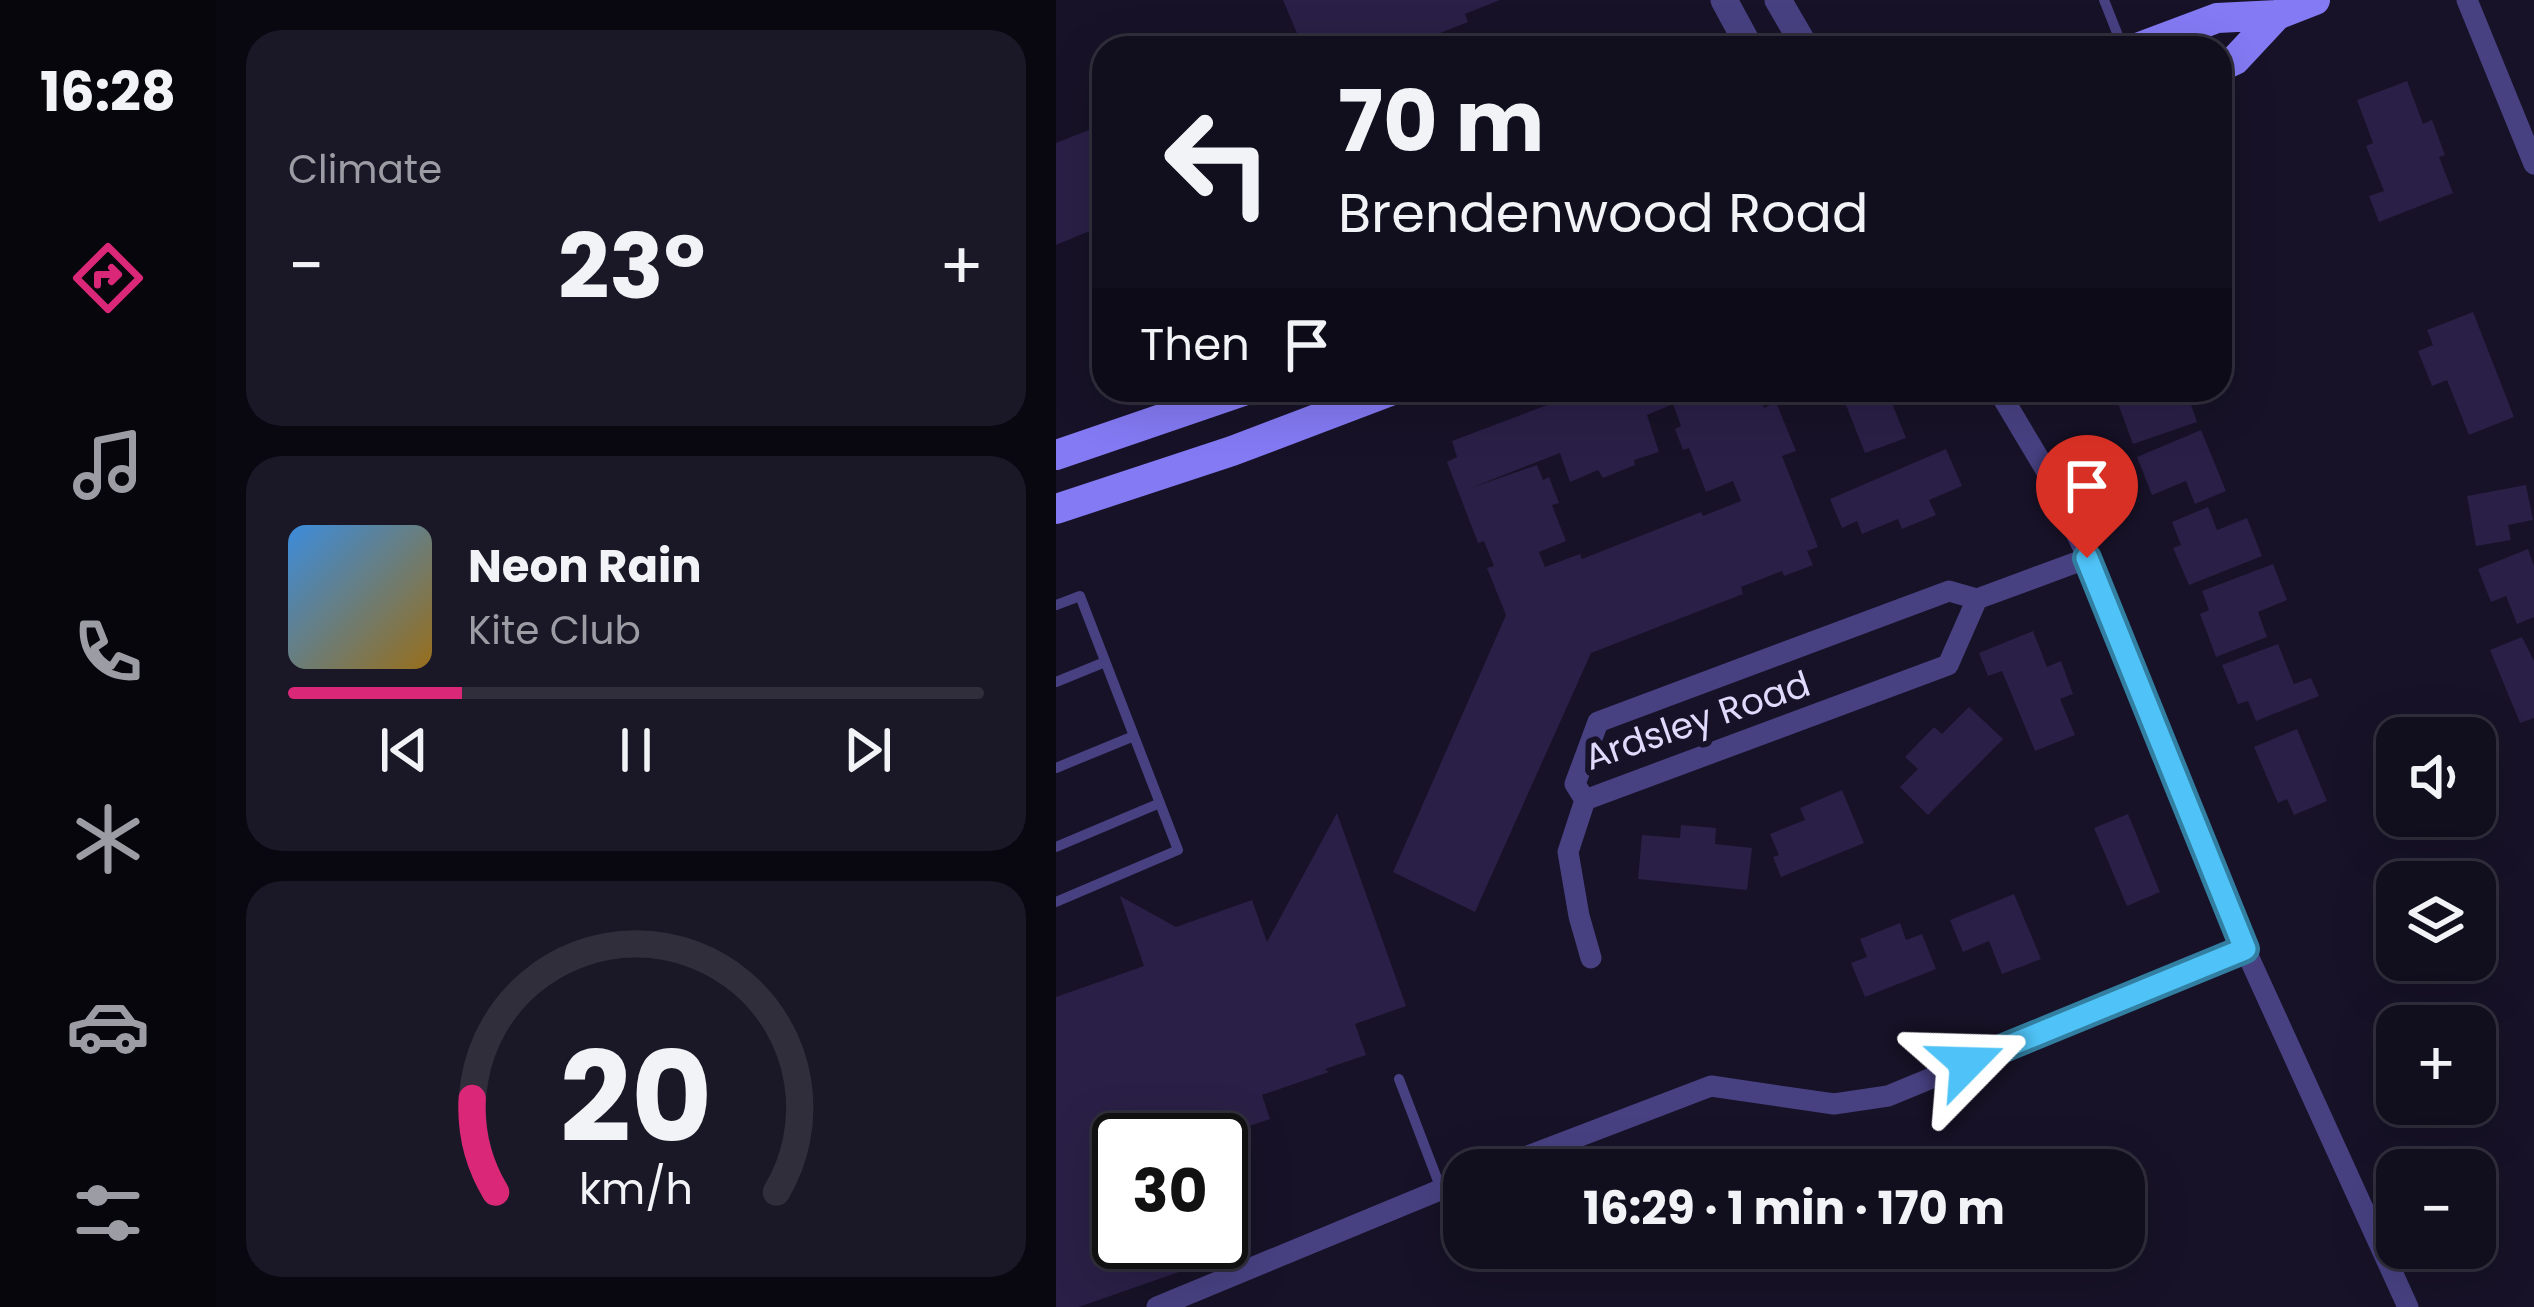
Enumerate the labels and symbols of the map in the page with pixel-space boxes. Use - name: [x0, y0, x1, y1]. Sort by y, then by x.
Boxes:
- pin: [2036, 435, 2138, 558]
- street label: Ardsley Road: [1578, 658, 1817, 783]
- position arrow: [1904, 1000, 2030, 1126]
- speed limit sign: 30: [1092, 1113, 1248, 1269]

